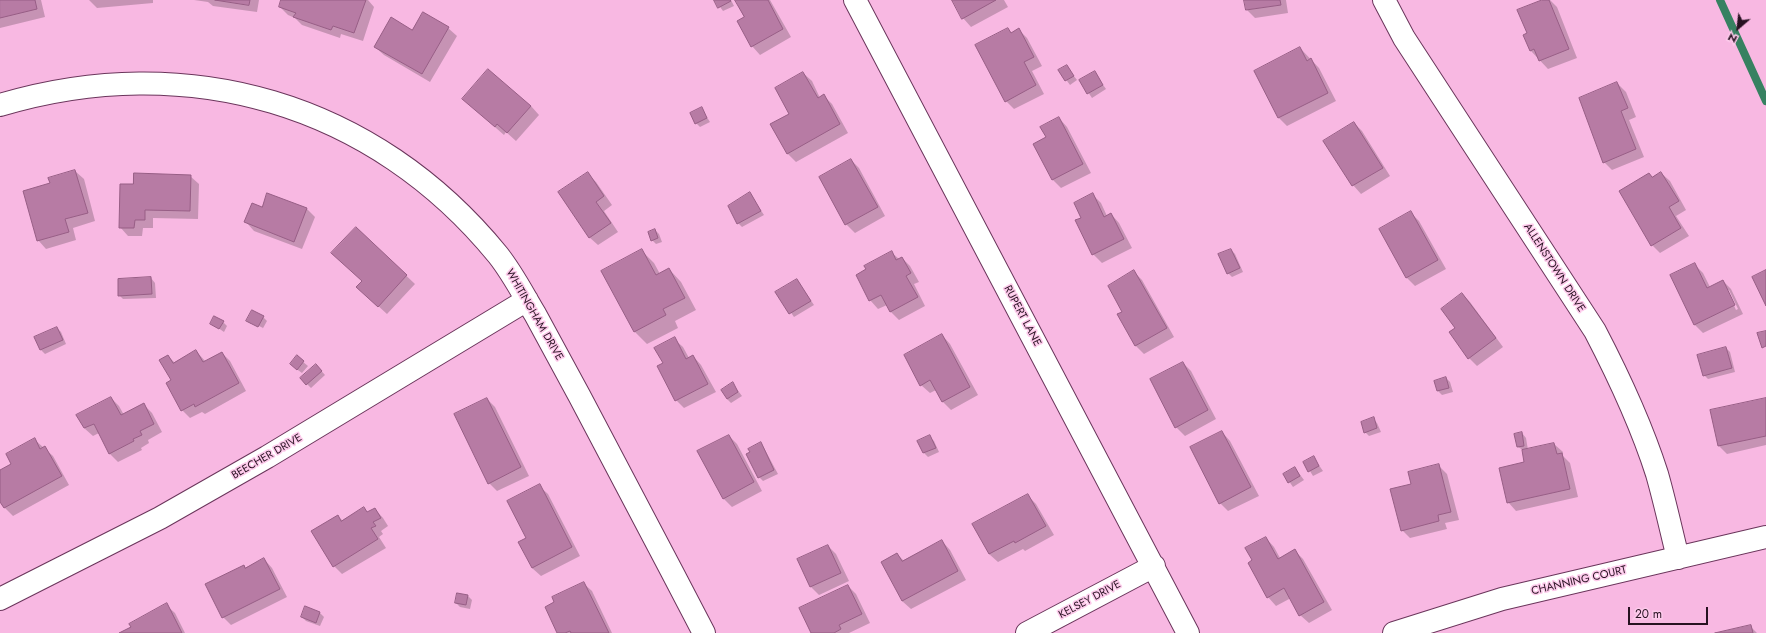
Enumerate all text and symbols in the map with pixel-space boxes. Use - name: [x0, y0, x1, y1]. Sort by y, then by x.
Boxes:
- north arrow: [1718, 8, 1758, 48]
- text: N: [1725, 29, 1740, 48]
- street label: ALLENSTOWN DRIVE: [1520, 221, 1588, 315]
- street label: WHITINGHAM DRIVE: [502, 267, 566, 363]
- street label: RUPERT LANE: [1000, 283, 1044, 349]
- street label: BEECHER DRIVE: [230, 432, 304, 482]
- street label: CHANNING COURT: [1530, 564, 1628, 598]
- street label: KELSEY DRIVE: [1057, 578, 1123, 622]
- scale bar: [1630, 599, 1710, 625]
- text: 20 m: [1635, 605, 1662, 623]

